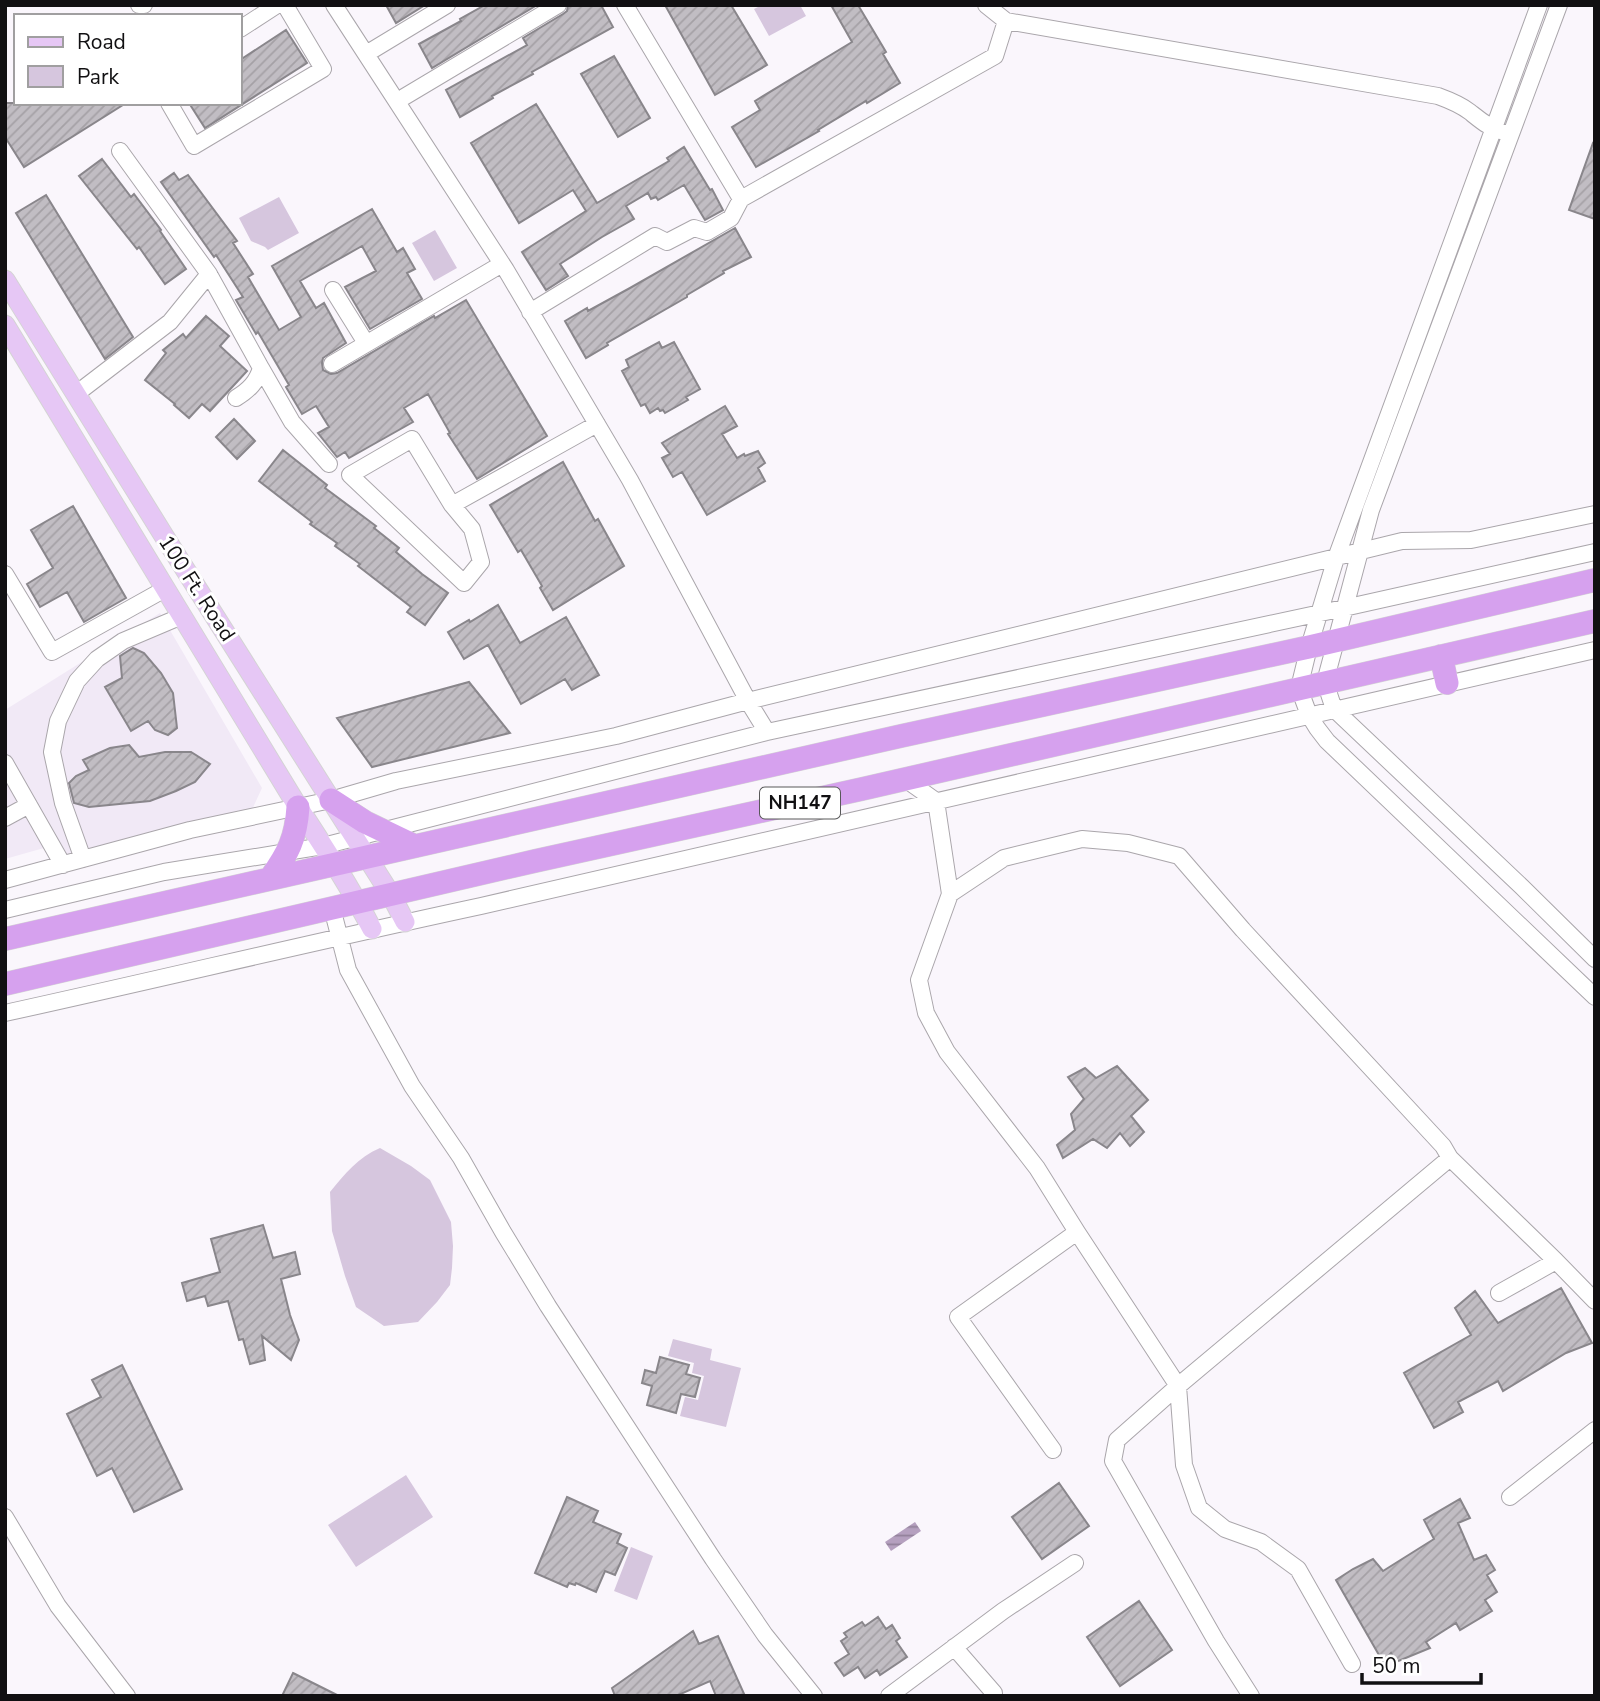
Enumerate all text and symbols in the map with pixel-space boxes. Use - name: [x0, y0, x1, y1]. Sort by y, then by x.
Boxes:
- legend: [14, 14, 242, 105]
- text: Road: [77, 28, 126, 56]
- text: Park: [77, 63, 119, 91]
- street label: 100 Ft. Road: [152, 529, 242, 647]
- road number: NH147: [760, 788, 840, 818]
- scale bar: [1362, 1642, 1481, 1686]
- text: 50 m: [1372, 1652, 1421, 1680]

